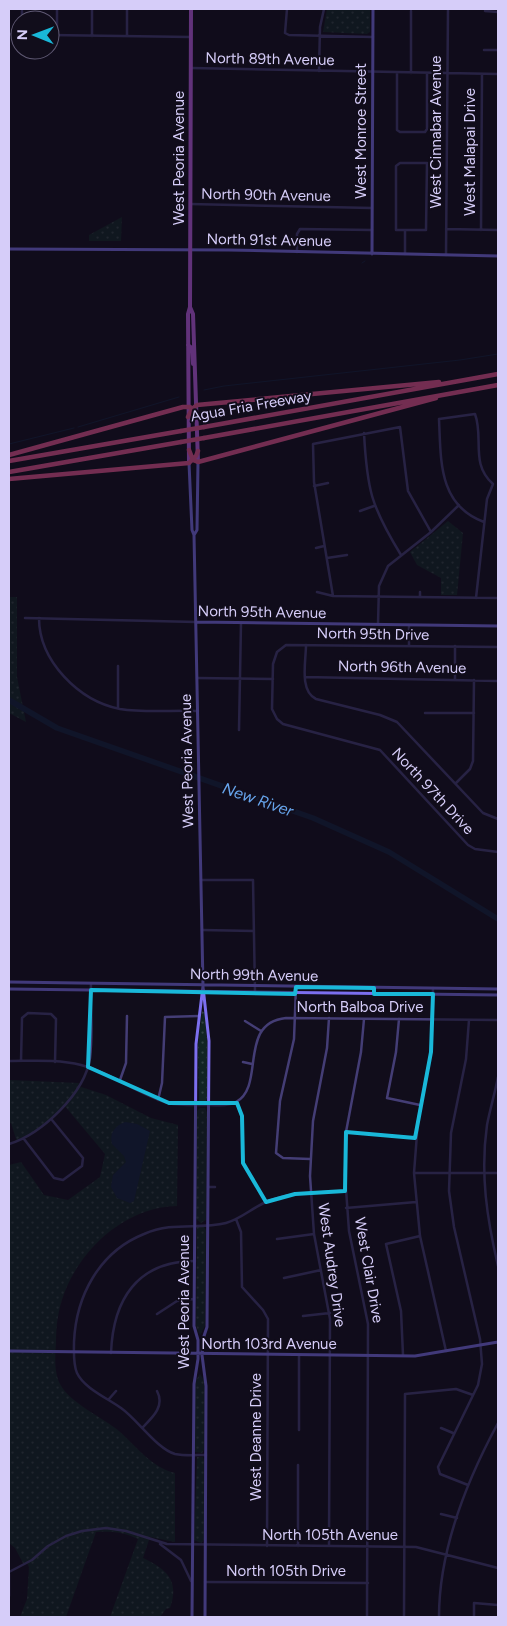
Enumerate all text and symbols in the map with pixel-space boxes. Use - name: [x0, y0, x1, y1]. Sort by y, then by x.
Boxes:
- north arrow: [10, 10, 60, 60]
- text: N: [14, 29, 31, 40]
- street label: North 89th Avenue: [205, 49, 335, 69]
- street label: West Cinnabar Avenue: [427, 56, 445, 208]
- street label: West Monroe Street: [352, 63, 370, 199]
- street label: West Malapai Drive: [461, 88, 479, 216]
- street label: West Peoria Avenue: [170, 91, 188, 225]
- street label: North 90th Avenue: [201, 185, 331, 205]
- street label: North 91st Avenue: [206, 230, 332, 250]
- street label: Agua Fria Freeway: [189, 386, 313, 426]
- street label: North 95th Avenue: [197, 602, 327, 622]
- street label: North 95th Drive: [317, 624, 429, 644]
- street label: North 96th Avenue: [338, 657, 466, 677]
- street label: West Peoria Avenue: [177, 694, 197, 828]
- street label: North 97th Drive: [388, 744, 478, 838]
- water label: New River: [220, 778, 296, 821]
- street label: North 99th Avenue: [190, 965, 318, 985]
- street label: North Balboa Drive: [297, 998, 423, 1016]
- street label: West Audrey Drive: [314, 1202, 350, 1328]
- street label: West Clair Drive: [351, 1216, 387, 1324]
- street label: West Peoria Avenue: [175, 1235, 193, 1369]
- street label: North 103rd Avenue: [201, 1335, 337, 1353]
- street label: West Deanne Drive: [247, 1373, 265, 1501]
- street label: North 105th Avenue: [262, 1526, 398, 1544]
- street label: North 105th Drive: [226, 1562, 346, 1580]

